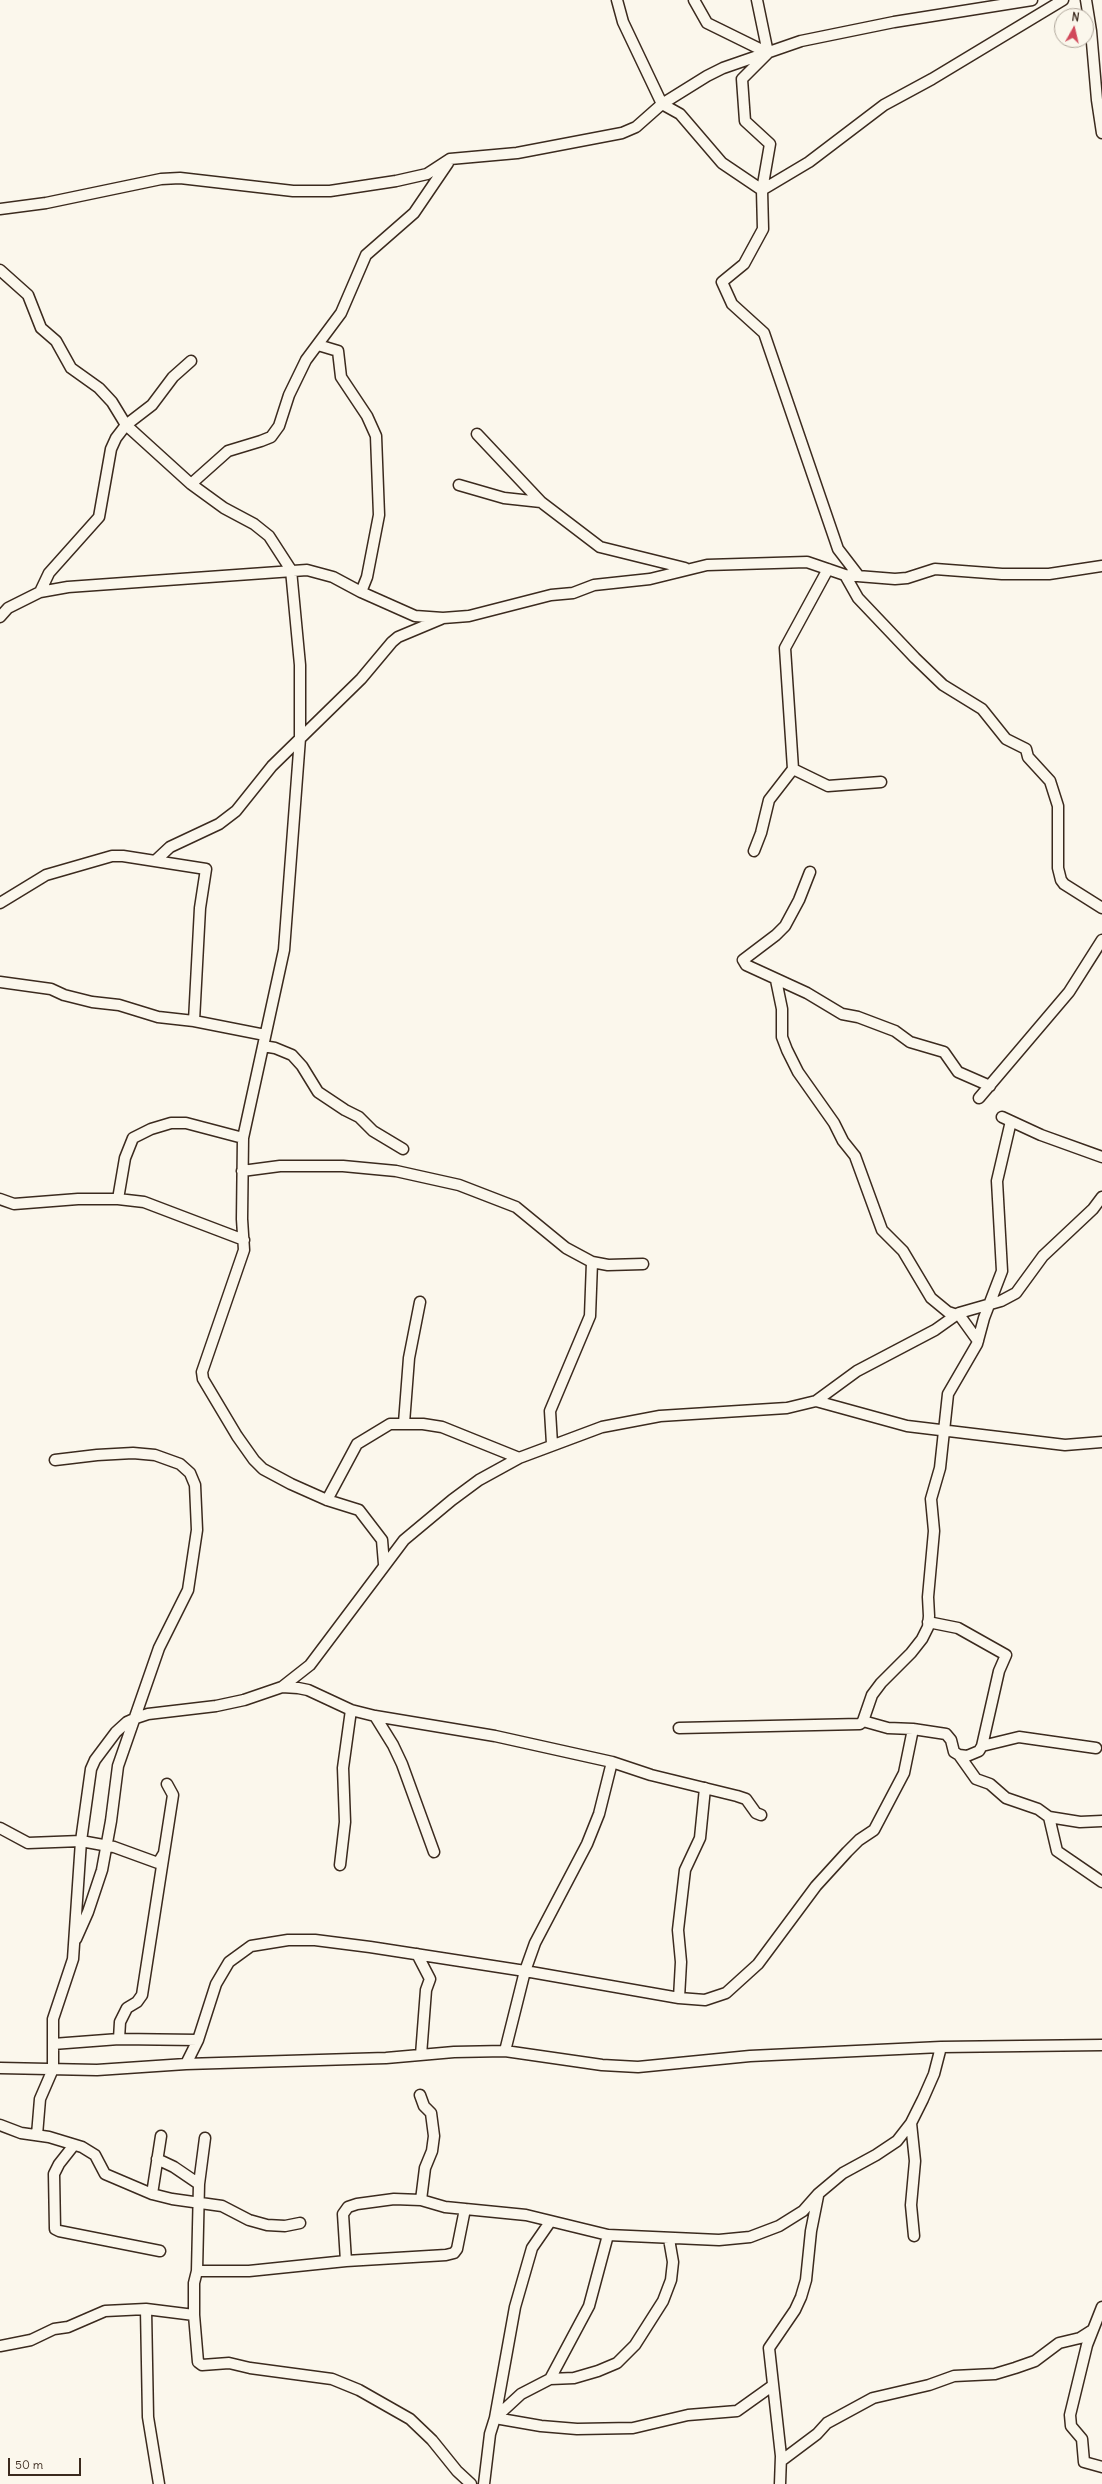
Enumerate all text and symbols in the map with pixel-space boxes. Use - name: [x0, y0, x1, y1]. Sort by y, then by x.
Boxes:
- north arrow: [1054, 8, 1094, 48]
- text: N: [1071, 10, 1080, 25]
- scale bar: [10, 2450, 83, 2476]
- text: 50 m: [15, 2457, 43, 2472]

